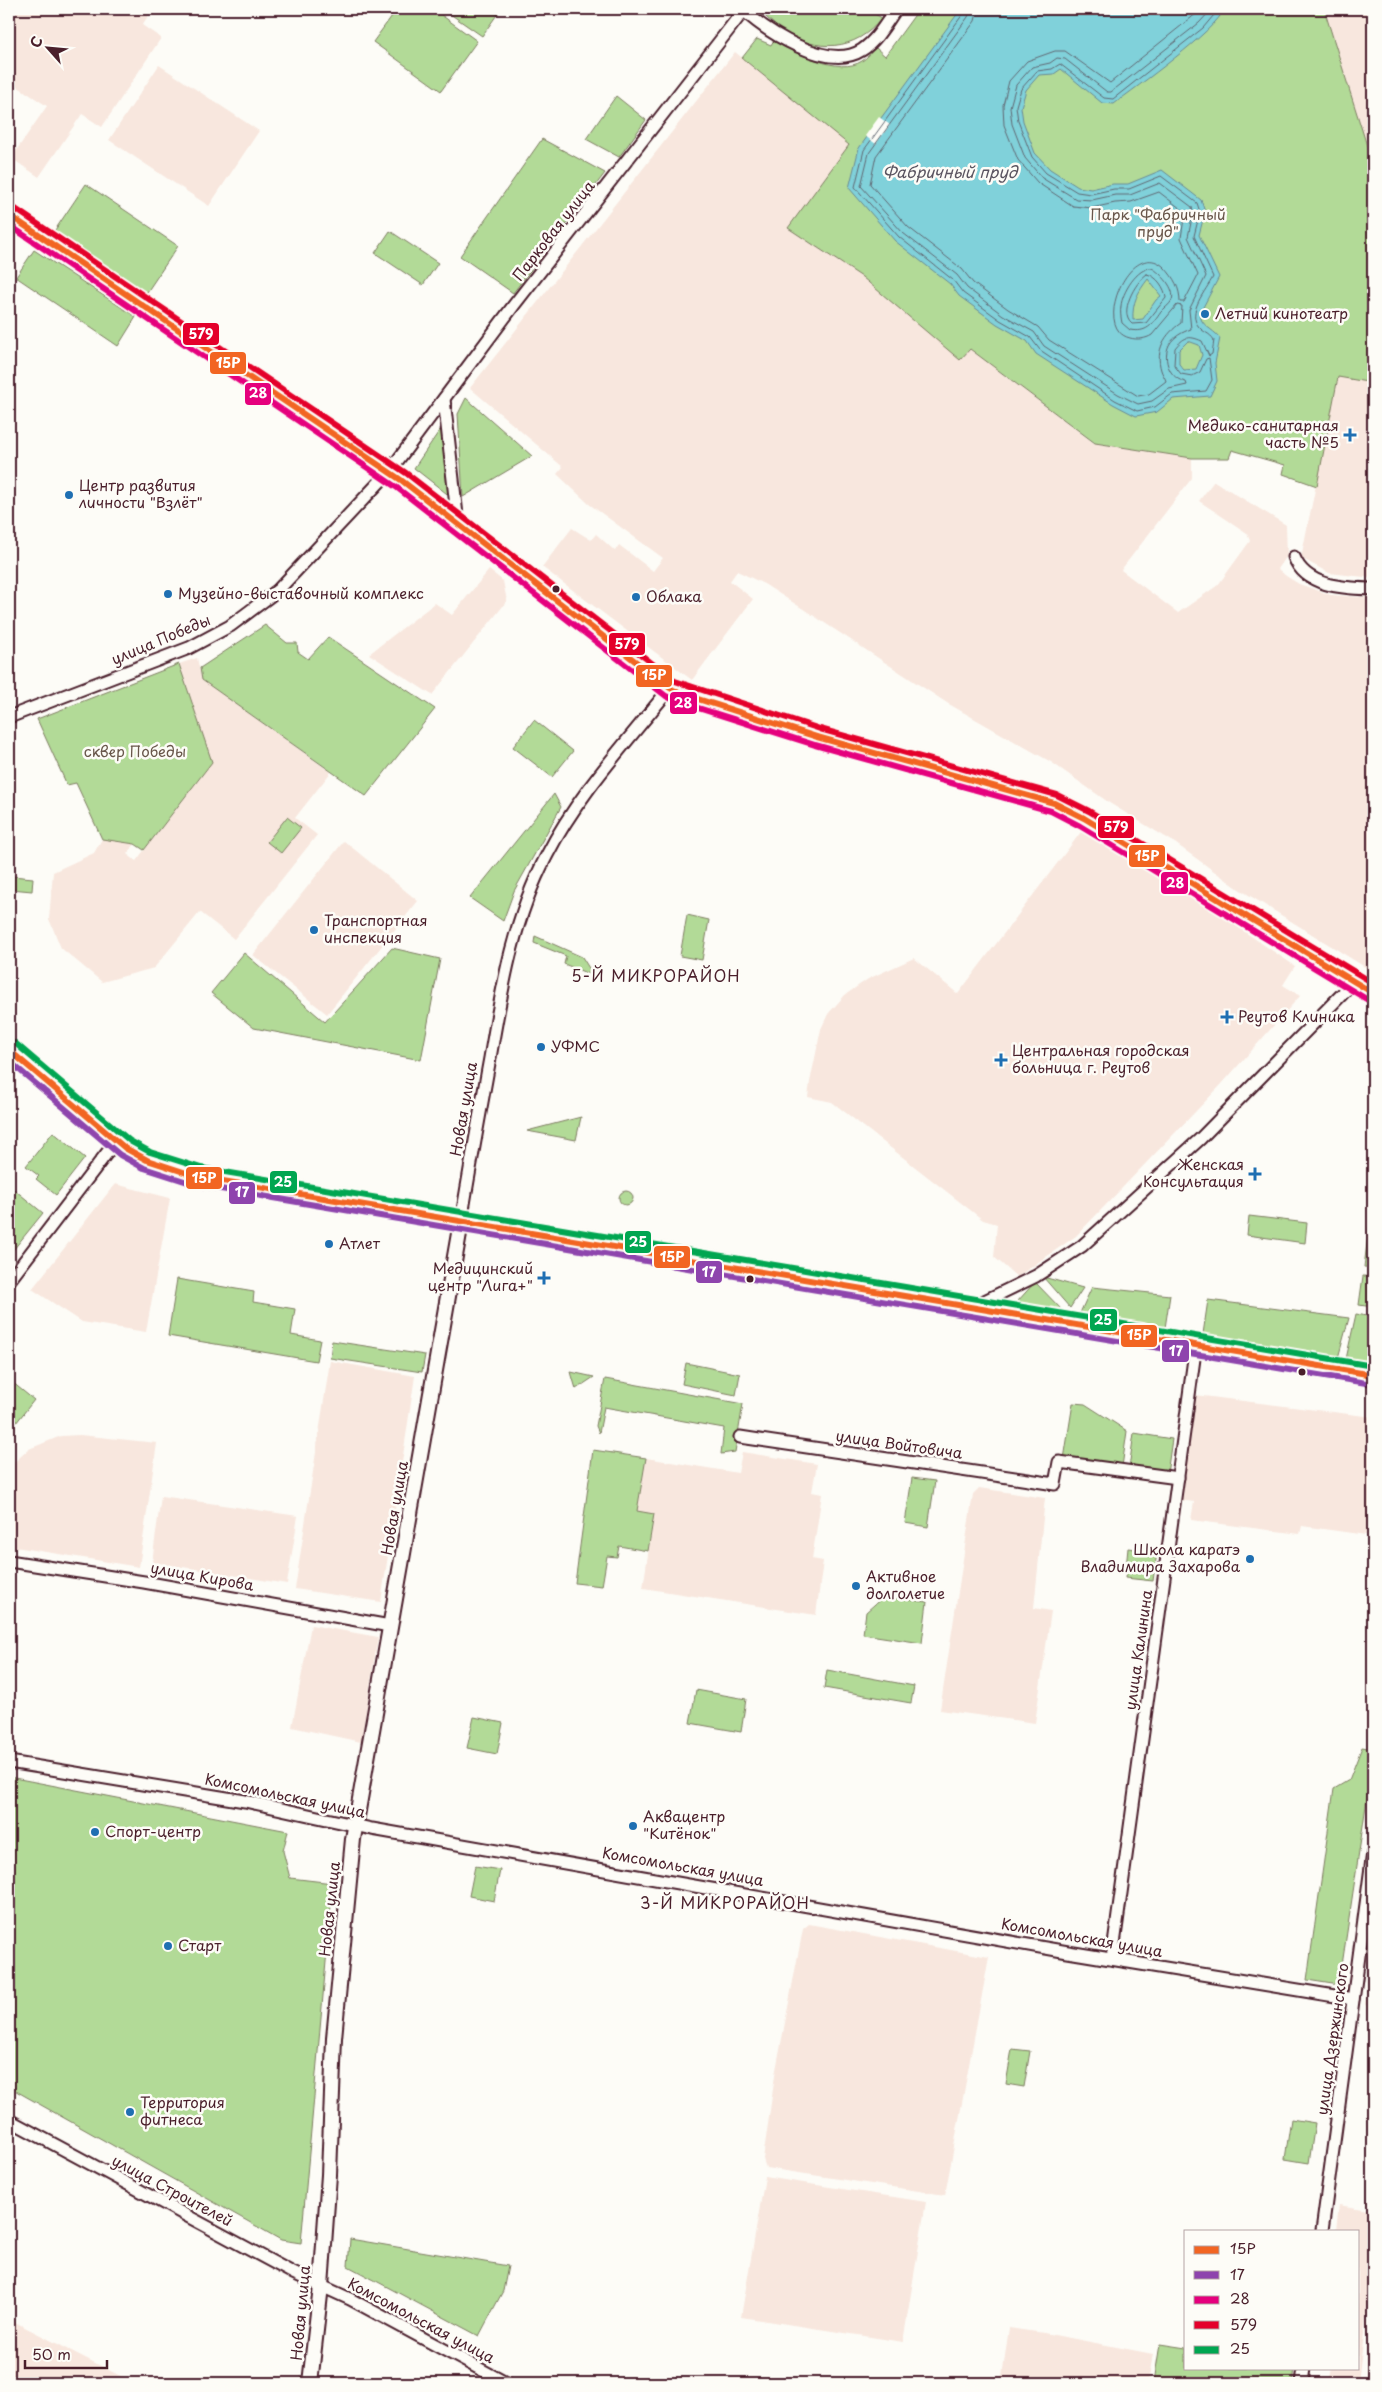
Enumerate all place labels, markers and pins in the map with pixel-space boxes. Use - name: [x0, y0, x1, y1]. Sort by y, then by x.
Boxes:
- place label: Летний кинотеатр: [1215, 301, 1348, 324]
- marker: Летний кинотеатр: [1199, 308, 1211, 320]
- place label: Медико-санитарная часть №5: [1188, 413, 1339, 453]
- marker: Медико-санитарная часть №5: [1343, 428, 1357, 442]
- place label: Центр развития личности "Взлёт": [78, 473, 203, 513]
- marker: Центр развития личности "Взлёт": [63, 489, 75, 501]
- place label: Музейно-выставочный комплекс: [178, 581, 424, 604]
- unlabelled marker: [551, 584, 561, 594]
- place label: Облака: [646, 584, 702, 607]
- marker: Музейно-выставочный комплекс: [162, 588, 174, 600]
- marker: Облака: [630, 591, 642, 603]
- place label: Транспортная инспекция: [324, 908, 428, 948]
- marker: Транспортная инспекция: [308, 924, 320, 936]
- place label: Реутов Клиника: [1238, 1004, 1355, 1027]
- marker: Реутов Клиника: [1220, 1010, 1234, 1024]
- place label: УФМС: [551, 1034, 600, 1057]
- place label: Центральная городская больница г. Реутов: [1012, 1038, 1190, 1078]
- marker: УФМС: [535, 1041, 547, 1053]
- marker: Центральная городская больница г. Реутов: [994, 1053, 1008, 1067]
- place label: Женская Консультация: [1143, 1152, 1244, 1192]
- marker: Женская Консультация: [1248, 1167, 1262, 1181]
- place label: Атлет: [339, 1231, 381, 1254]
- marker: Атлет: [323, 1238, 335, 1250]
- place label: Медицинский центр "Лига+": [428, 1256, 533, 1296]
- marker: Медицинский центр "Лига+": [537, 1271, 551, 1285]
- unlabelled marker: [745, 1274, 755, 1284]
- unlabelled marker: [1297, 1367, 1307, 1377]
- place label: Школа каратэ Владимира Захарова: [1081, 1537, 1241, 1577]
- marker: Школа каратэ Владимира Захарова: [1244, 1553, 1256, 1565]
- place label: Активное долголетие: [866, 1564, 945, 1604]
- marker: Активное долголетие: [850, 1580, 862, 1592]
- place label: Аквацентр "Китёнок": [643, 1804, 725, 1844]
- place label: Спорт-центр: [105, 1819, 201, 1842]
- marker: Аквацентр "Китёнок": [627, 1820, 639, 1832]
- marker: Спорт-центр: [89, 1826, 101, 1838]
- place label: Старт: [178, 1933, 222, 1956]
- marker: Старт: [162, 1940, 174, 1952]
- place label: Территория фитнеса: [140, 2090, 225, 2130]
- marker: Территория фитнеса: [124, 2106, 136, 2118]

